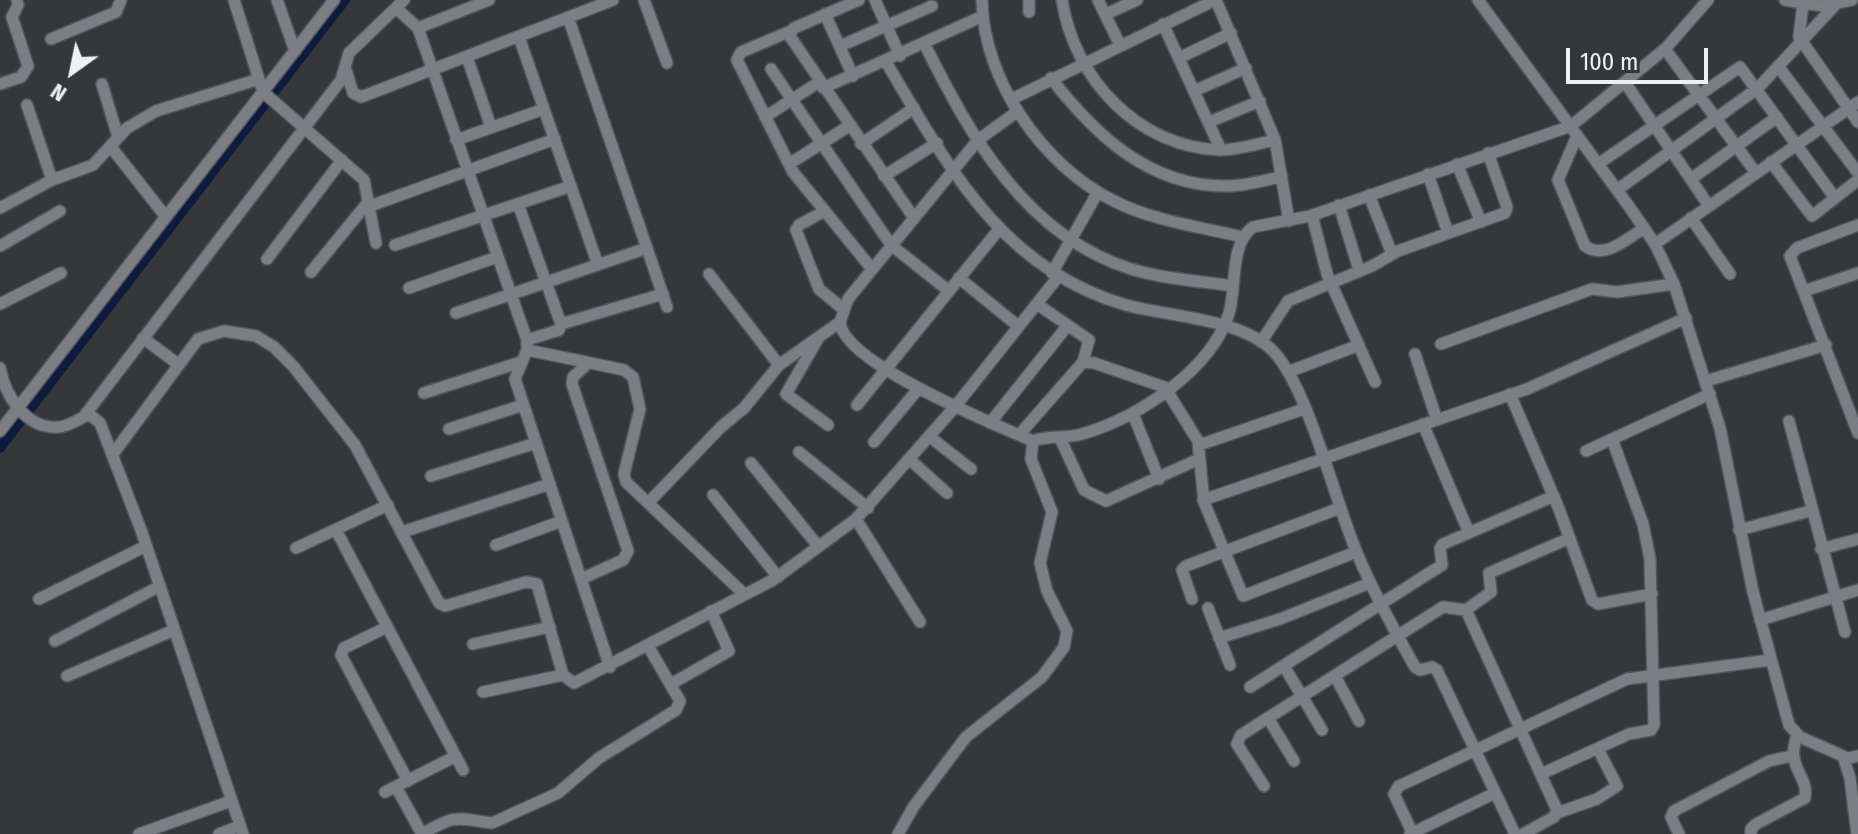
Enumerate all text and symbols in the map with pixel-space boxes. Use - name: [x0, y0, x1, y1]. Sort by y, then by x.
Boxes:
- north arrow: [32, 32, 112, 112]
- scale bar: [1570, 32, 1712, 82]
- text: 100 m: [1580, 48, 1638, 76]
- text: N: [46, 78, 72, 107]

